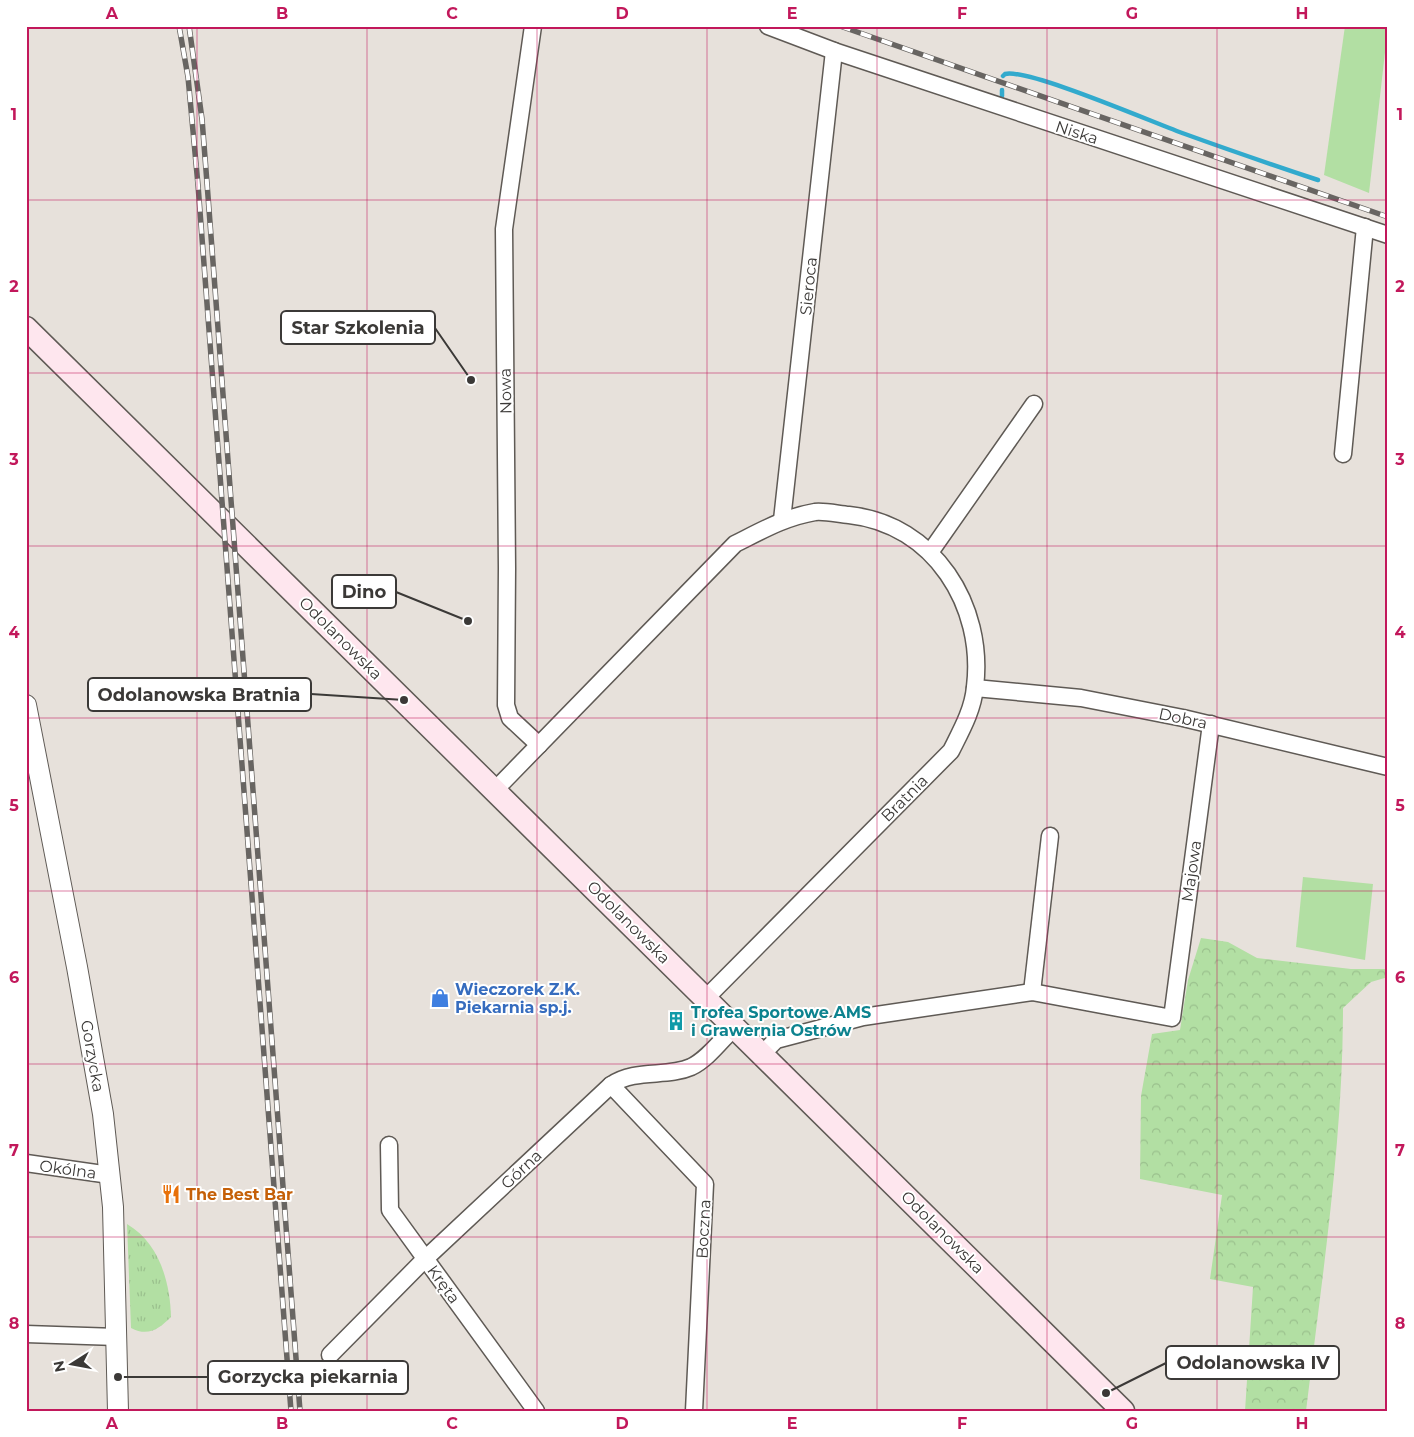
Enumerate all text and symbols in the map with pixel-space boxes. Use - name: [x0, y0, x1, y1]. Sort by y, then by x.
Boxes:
- text: A: [105, 4, 119, 23]
- text: B: [276, 4, 288, 23]
- text: C: [446, 4, 458, 23]
- text: D: [615, 4, 629, 23]
- text: E: [787, 4, 797, 23]
- text: F: [957, 4, 967, 23]
- text: G: [1126, 4, 1138, 23]
- text: H: [1296, 4, 1308, 23]
- text: 1: [11, 105, 17, 124]
- text: 1: [1397, 105, 1403, 124]
- street label: Niska: [1053, 117, 1101, 148]
- street label: Sieroca: [796, 256, 821, 316]
- text: 2: [9, 277, 19, 296]
- text: 2: [1395, 277, 1405, 296]
- callout: Star Szkolenia: [281, 311, 435, 344]
- text: Star Szkolenia: [291, 317, 425, 339]
- street label: Nowa: [496, 368, 515, 414]
- text: 3: [8, 450, 19, 469]
- text: 3: [1394, 450, 1405, 469]
- callout: Dino: [332, 575, 396, 608]
- text: Dino: [342, 581, 386, 603]
- street label: Odolanowska: [295, 593, 386, 684]
- text: 4: [8, 623, 20, 642]
- text: 4: [1394, 623, 1406, 642]
- callout: Odolanowska Bratnia: [88, 678, 311, 711]
- text: Odolanowska Bratnia: [98, 684, 300, 706]
- street label: Dobra: [1157, 704, 1209, 733]
- street label: Bratnia: [877, 771, 932, 826]
- text: 5: [9, 796, 19, 815]
- text: 5: [1395, 796, 1405, 815]
- street label: Majowa: [1178, 839, 1205, 903]
- street label: Odolanowska: [583, 877, 674, 968]
- text: 6: [9, 968, 19, 987]
- text: 6: [1395, 968, 1405, 987]
- place label: Wieczorek Z.K. Piekarnia sp.j.: [455, 980, 580, 1017]
- shop icon: Wieczorek Z.K. Piekarnia sp.j.: [429, 987, 451, 1009]
- place label: Trofea Sportowe AMS i Grawernia Ostrów: [691, 1003, 871, 1040]
- building icon: Trofea Sportowe AMS i Grawernia Ostrów: [665, 1010, 687, 1032]
- street label: Gorzycka: [77, 1019, 108, 1094]
- text: 7: [9, 1141, 19, 1160]
- text: 7: [1395, 1141, 1405, 1160]
- street label: Górna: [497, 1146, 546, 1193]
- street label: Okólna: [38, 1156, 98, 1183]
- restaurant icon: The Best Bar: [160, 1183, 182, 1205]
- place label: The Best Bar: [186, 1185, 293, 1204]
- street label: Odolanowska: [897, 1187, 988, 1278]
- street label: Boczna: [692, 1199, 715, 1259]
- street label: Kręta: [423, 1261, 464, 1307]
- text: 8: [9, 1314, 19, 1333]
- text: 8: [1395, 1314, 1405, 1333]
- north arrow: [48, 1340, 98, 1390]
- callout: Odolanowska IV: [1166, 1346, 1339, 1379]
- text: Odolanowska IV: [1176, 1352, 1330, 1374]
- text: N: [49, 1359, 69, 1374]
- callout: Gorzycka piekarnia: [208, 1361, 408, 1394]
- text: Gorzycka piekarnia: [218, 1366, 398, 1388]
- text: A: [105, 1414, 119, 1433]
- text: B: [276, 1414, 288, 1433]
- text: C: [446, 1414, 458, 1433]
- text: D: [615, 1414, 629, 1433]
- text: E: [787, 1414, 797, 1433]
- text: F: [957, 1414, 967, 1433]
- text: G: [1126, 1414, 1138, 1433]
- text: H: [1296, 1414, 1308, 1433]

